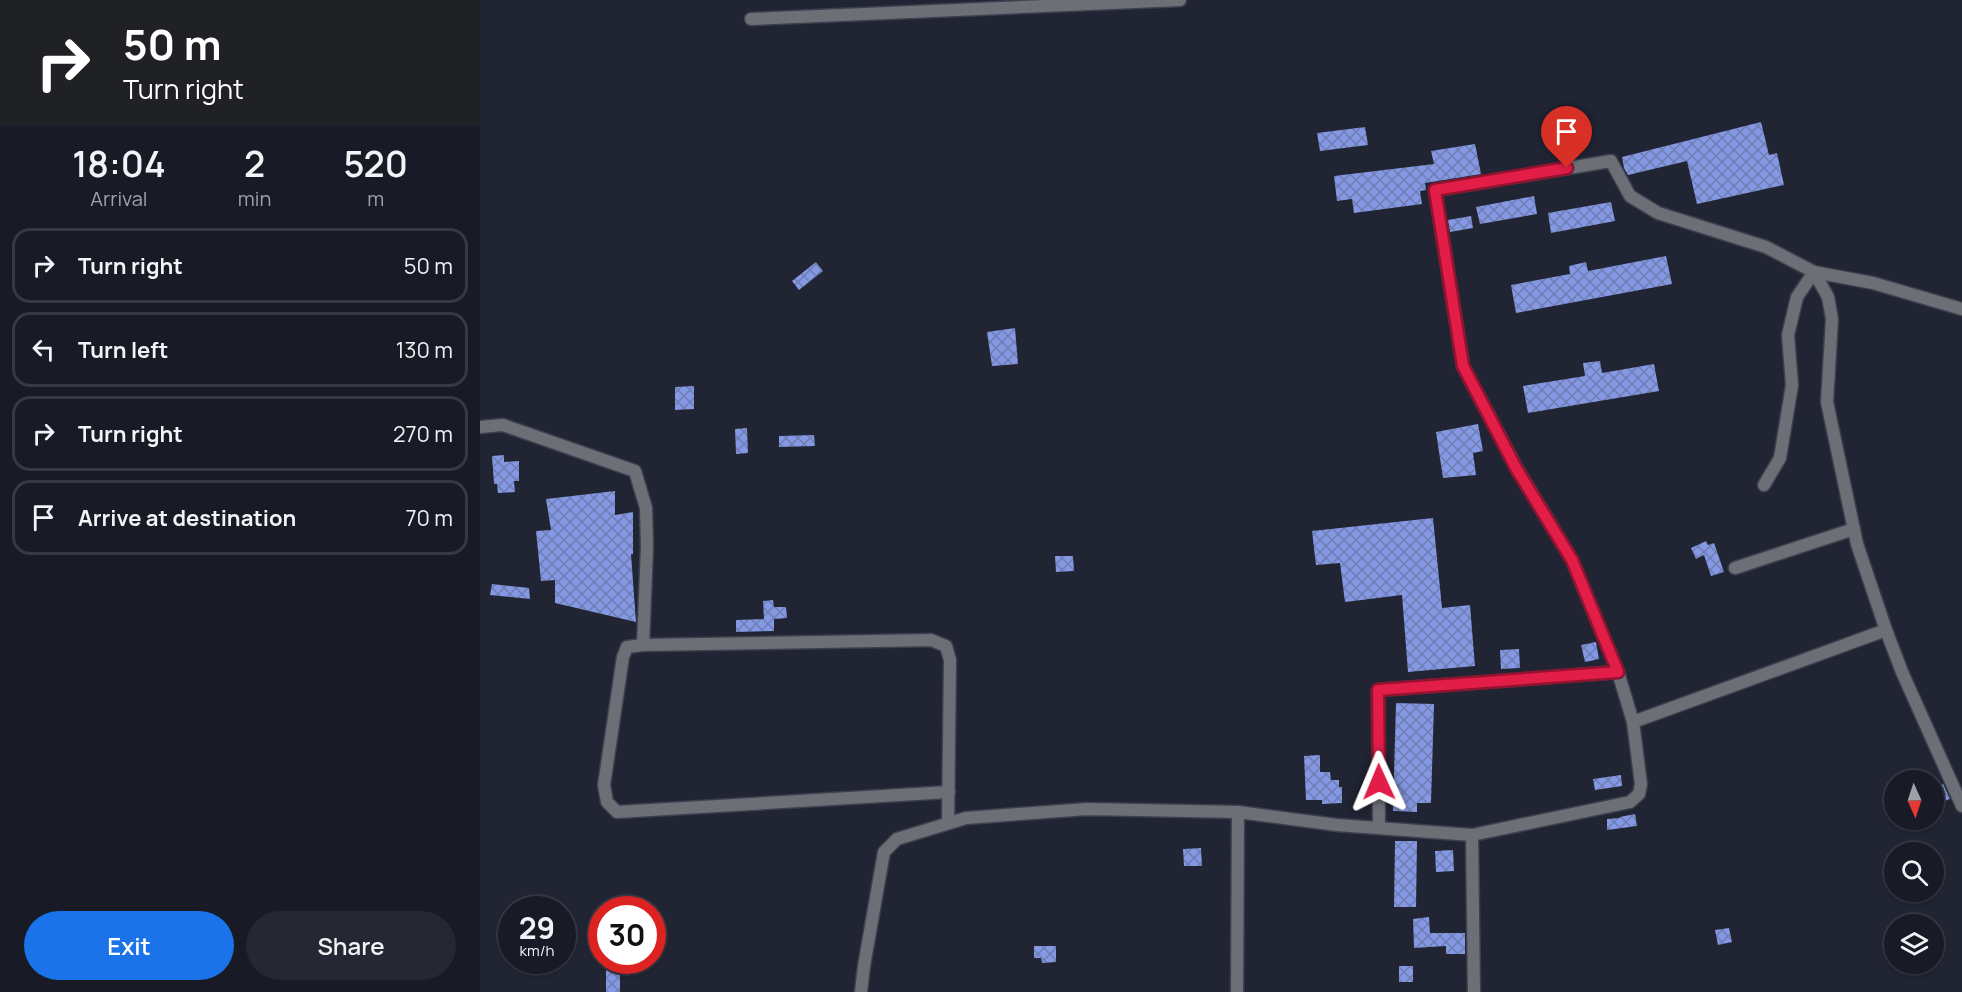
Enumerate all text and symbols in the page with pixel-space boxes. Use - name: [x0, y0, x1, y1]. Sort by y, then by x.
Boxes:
- text: 50 m: [123, 15, 221, 73]
- icon: right: [24, 24, 102, 102]
- text: Turn right: [123, 70, 244, 107]
- pin: [1541, 106, 1592, 168]
- icon: arrive: [1550, 115, 1583, 148]
- text: 18:04: [72, 139, 166, 188]
- text: 2: [244, 139, 265, 188]
- text: 520: [344, 139, 408, 188]
- text: Arrival: [90, 185, 147, 212]
- text: min: [238, 185, 271, 212]
- text: m: [367, 185, 384, 212]
- icon: right: [27, 249, 60, 282]
- text: Turn right: [78, 251, 183, 281]
- text: 50 m: [404, 251, 453, 281]
- icon: left: [27, 333, 60, 366]
- text: Turn left: [78, 335, 168, 365]
- text: 130 m: [396, 335, 453, 365]
- icon: right: [27, 417, 60, 450]
- text: Turn right: [78, 419, 183, 449]
- text: 270 m: [393, 419, 453, 449]
- icon: arrive: [27, 501, 60, 534]
- text: Arrive at destination: [78, 503, 296, 533]
- text: 70 m: [405, 503, 453, 533]
- position arrow: [1347, 750, 1411, 814]
- north arrow: [1884, 770, 1944, 830]
- map controls: [1884, 770, 1944, 974]
- button: search: [1884, 842, 1944, 902]
- speed limit sign: 30: [588, 896, 666, 974]
- text: 29: [519, 907, 555, 948]
- button: Exit: [24, 911, 234, 980]
- button: Share: [246, 911, 456, 980]
- button: layers: [1884, 914, 1944, 974]
- text: km/h: [520, 940, 554, 961]

